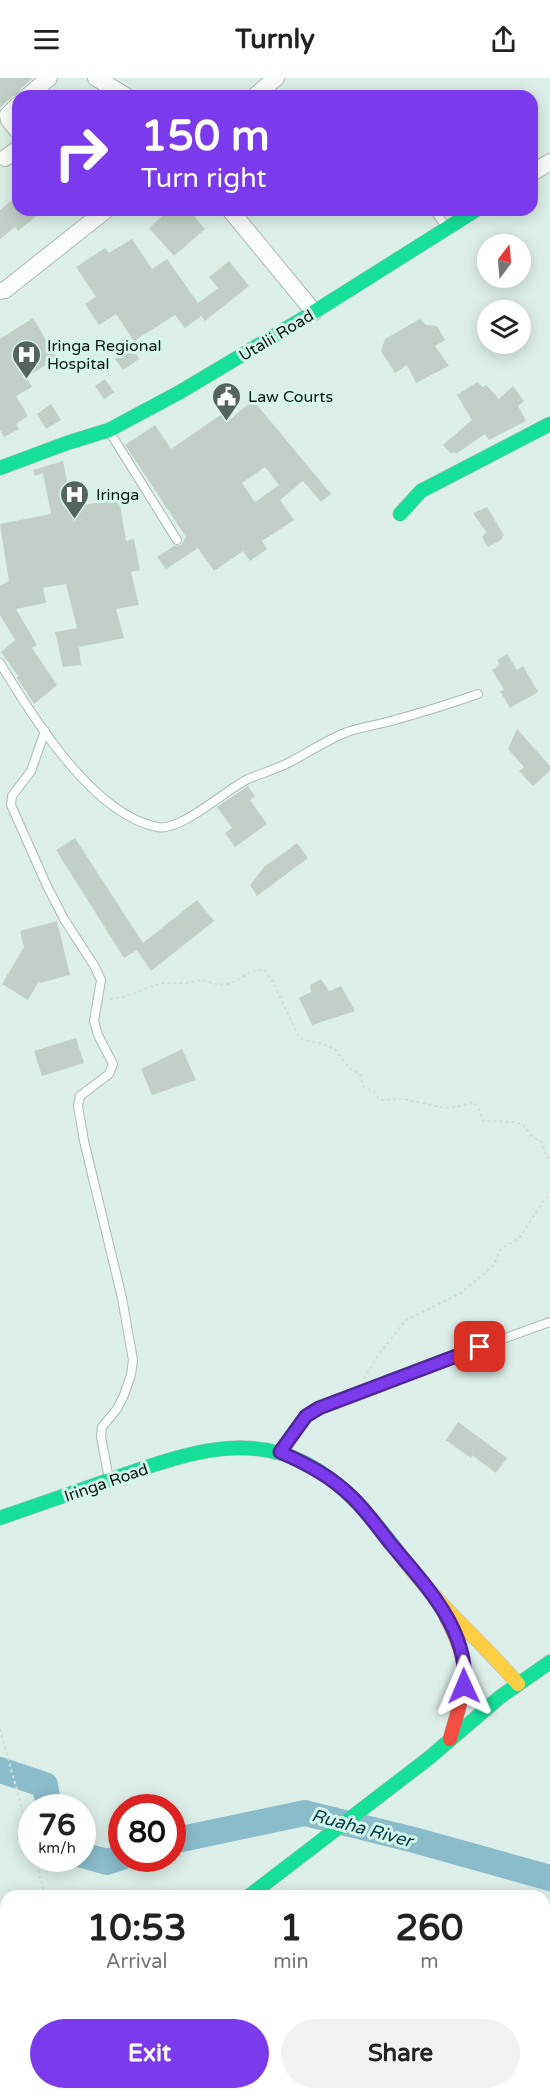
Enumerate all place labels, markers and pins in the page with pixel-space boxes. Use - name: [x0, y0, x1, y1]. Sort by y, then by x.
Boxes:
- place label: Iringa Regional Hospital: [47, 336, 161, 374]
- hospital icon: Iringa Regional Hospital: [10, 338, 42, 380]
- public building icon: Law Courts: [211, 380, 243, 422]
- place label: Law Courts: [248, 387, 333, 407]
- hospital icon: Iringa: [59, 478, 91, 520]
- place label: Iringa: [96, 485, 139, 505]
- pin: [454, 1321, 505, 1372]

